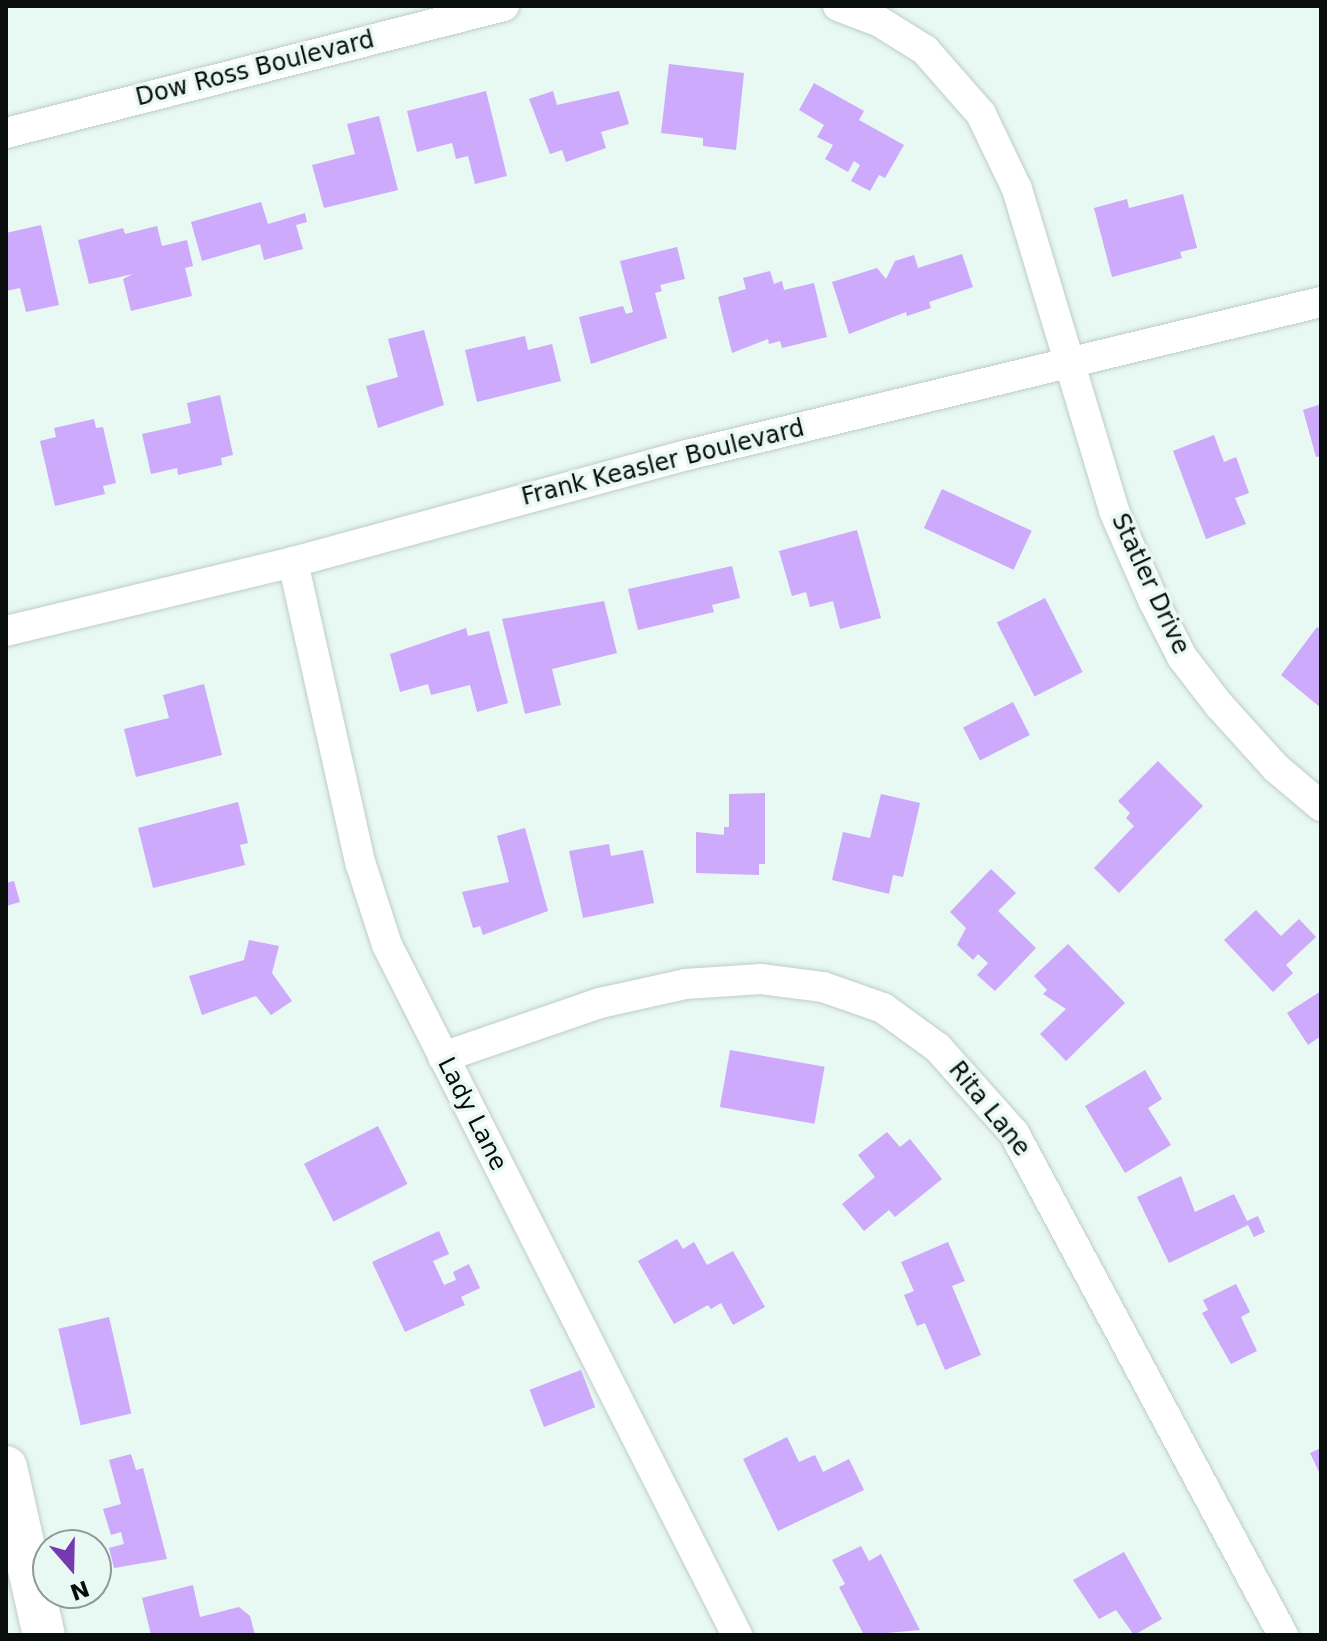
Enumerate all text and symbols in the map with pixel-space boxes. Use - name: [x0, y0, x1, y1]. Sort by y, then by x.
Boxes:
- street label: Dow Ross Boulevard: [133, 25, 377, 113]
- street label: Frank Keasler Boulevard: [519, 414, 807, 512]
- street label: Statler Drive: [1105, 509, 1195, 659]
- street label: Lady Lane: [431, 1053, 513, 1175]
- street label: Rita Lane: [942, 1056, 1036, 1162]
- north arrow: [32, 1529, 112, 1609]
- text: N: [67, 1575, 93, 1605]

